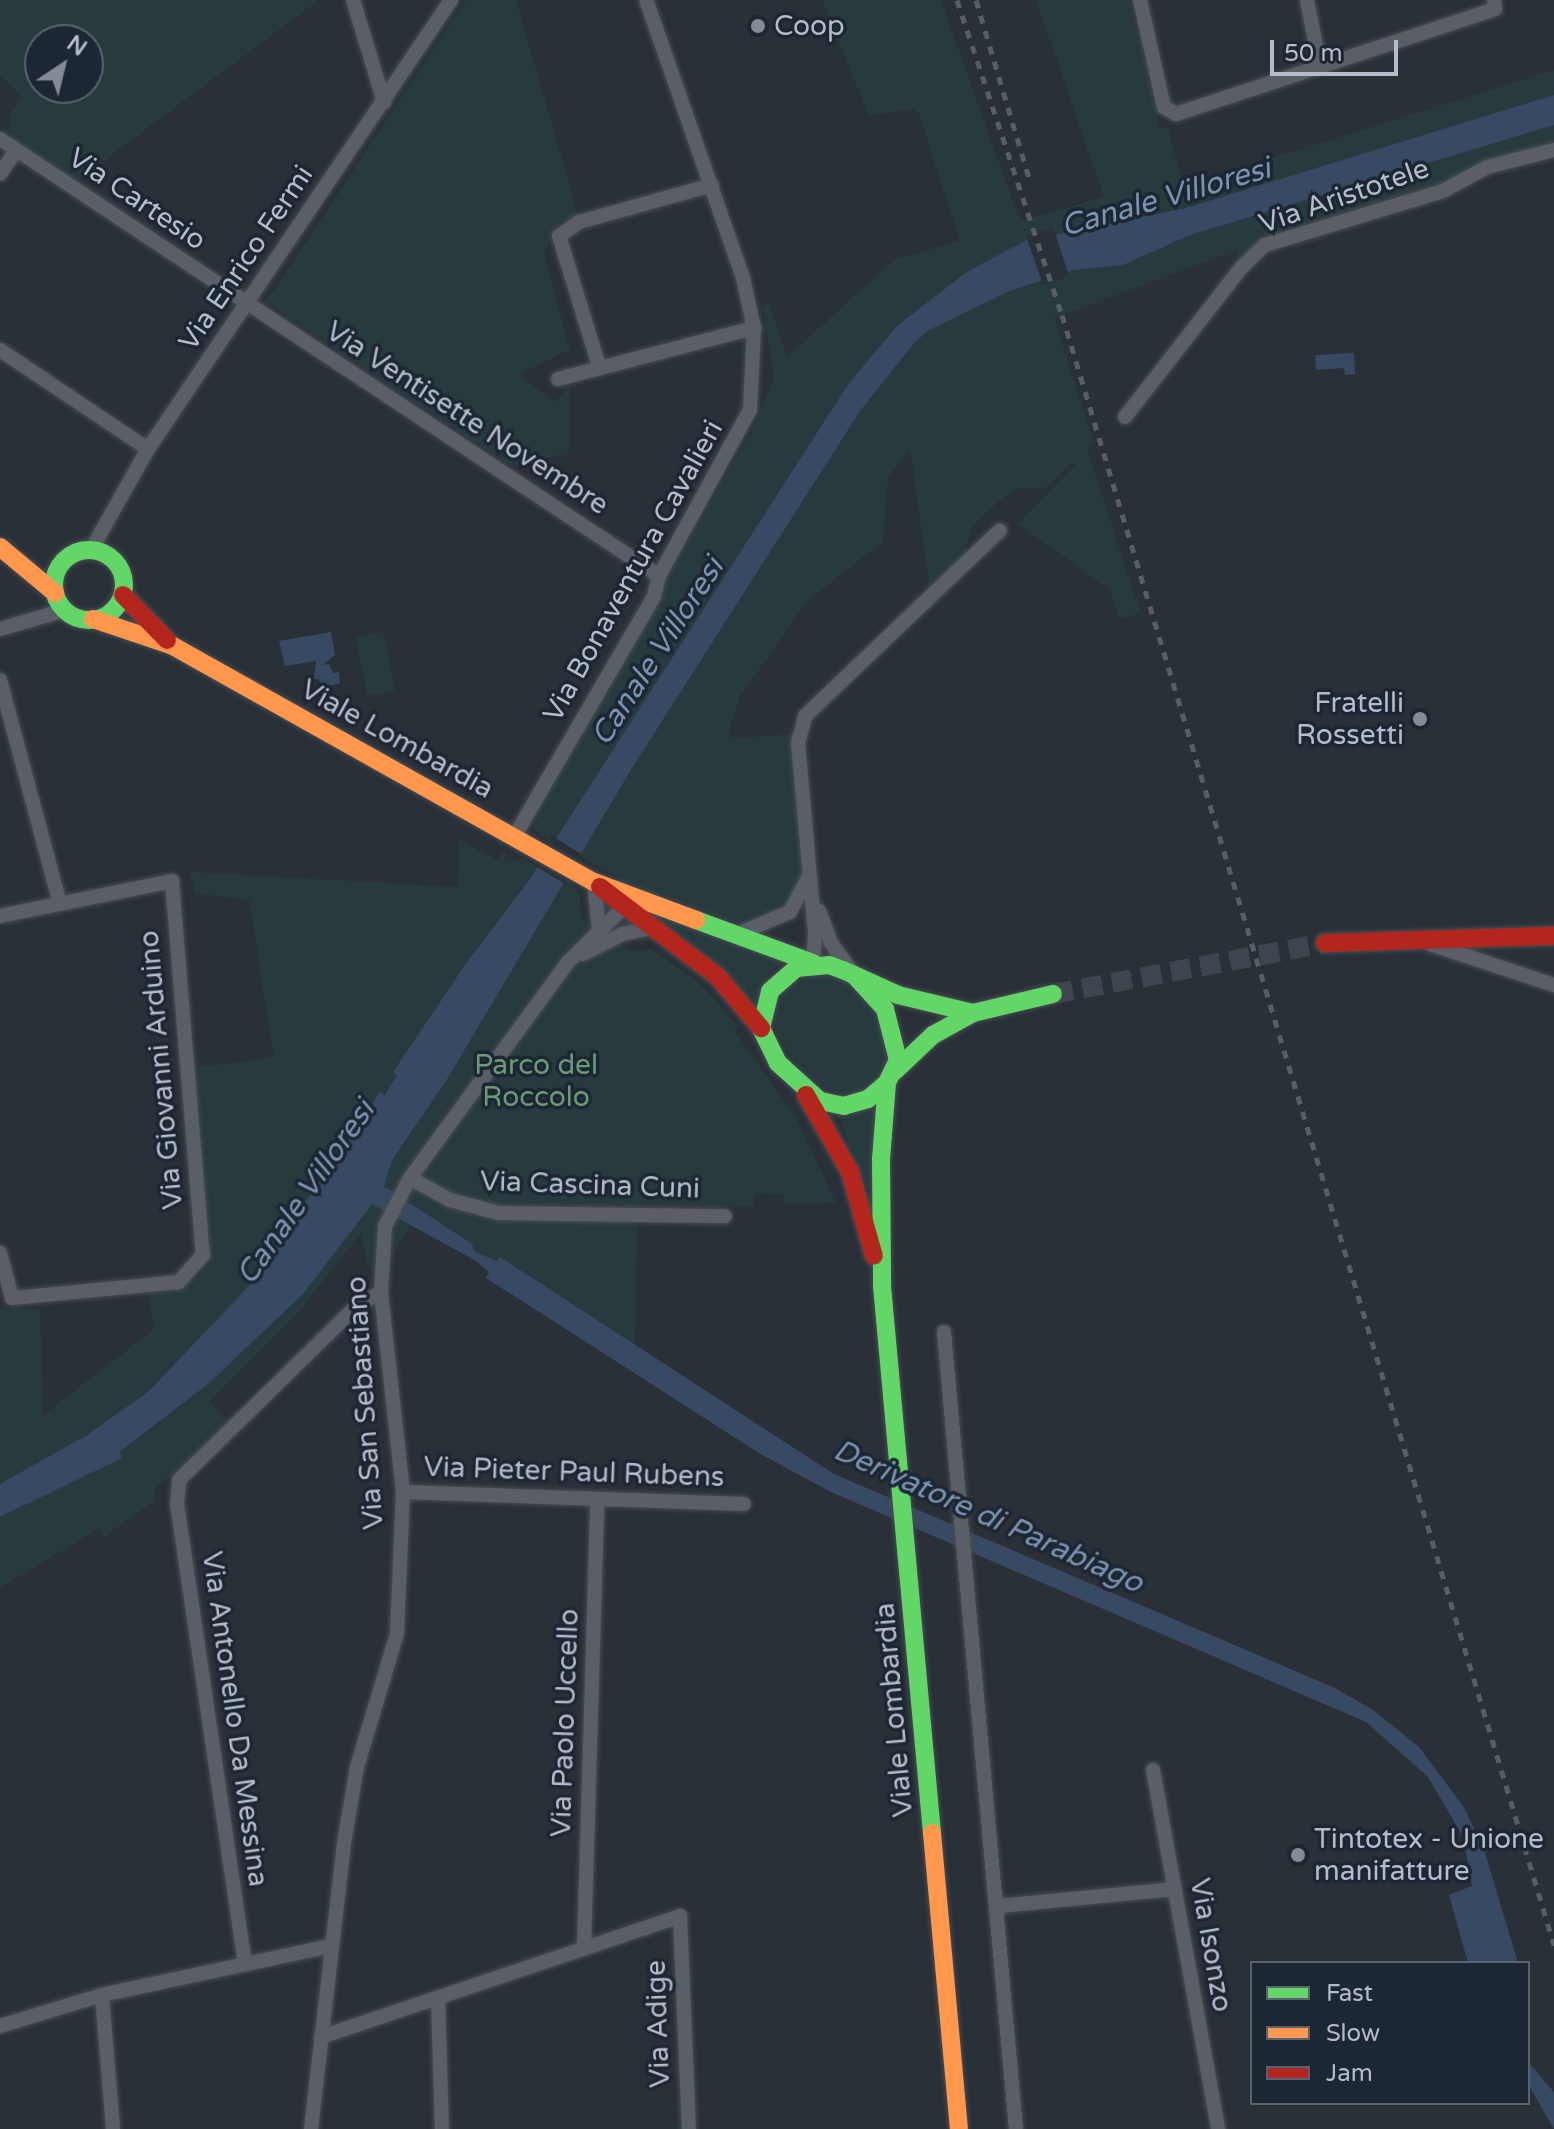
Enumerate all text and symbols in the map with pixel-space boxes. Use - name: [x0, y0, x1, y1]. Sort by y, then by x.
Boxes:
- place label: Coop: [774, 9, 845, 43]
- marker: Coop: [749, 17, 767, 35]
- north arrow: [24, 24, 104, 104]
- scale bar: [1274, 24, 1402, 74]
- text: N: [62, 30, 91, 62]
- text: 50 m: [1284, 39, 1342, 68]
- street label: Via Cartesio: [62, 141, 212, 257]
- water label: Canale Villoresi: [1057, 151, 1275, 245]
- street label: Via Aristotele: [1255, 151, 1433, 241]
- street label: Via Enrico Fermi: [172, 159, 320, 357]
- street label: Via Ventisette Novembre: [320, 314, 614, 522]
- street label: Via Bonaventura Cavalieri: [536, 414, 730, 728]
- water label: Canale Villoresi: [584, 552, 732, 752]
- street label: Viale Lombardia: [295, 672, 499, 806]
- place label: Fratelli Rossetti: [1296, 686, 1404, 752]
- marker: Fratelli Rossetti: [1411, 710, 1429, 728]
- street label: Via Giovanni Arduino: [132, 929, 190, 1211]
- park label: Parco del Roccolo: [474, 1048, 598, 1114]
- water label: Canale Villoresi: [229, 1094, 383, 1292]
- street label: Via Cascina Cuni: [479, 1164, 701, 1206]
- street label: Via San Sebastiano: [339, 1275, 391, 1531]
- water label: Derivatore di Parabiago: [828, 1432, 1148, 1602]
- street label: Via Pieter Paul Rubens: [423, 1450, 725, 1494]
- street label: Via Antonello Da Messina: [195, 1549, 275, 1889]
- street label: Viale Lombardia: [868, 1601, 920, 1819]
- street label: Via Paolo Uccello: [544, 1608, 586, 1838]
- place label: Tintotex - Unione manifatture: [1314, 1822, 1544, 1888]
- marker: Tintotex - Unione manifatture: [1289, 1846, 1307, 1864]
- street label: Via Isonzo: [1183, 1875, 1239, 2015]
- street label: Via Adige: [639, 1960, 677, 2088]
- legend: [1250, 1961, 1530, 2105]
- text: Fast: [1326, 1979, 1373, 2008]
- text: Slow: [1326, 2019, 1380, 2048]
- text: Jam: [1326, 2059, 1373, 2088]

